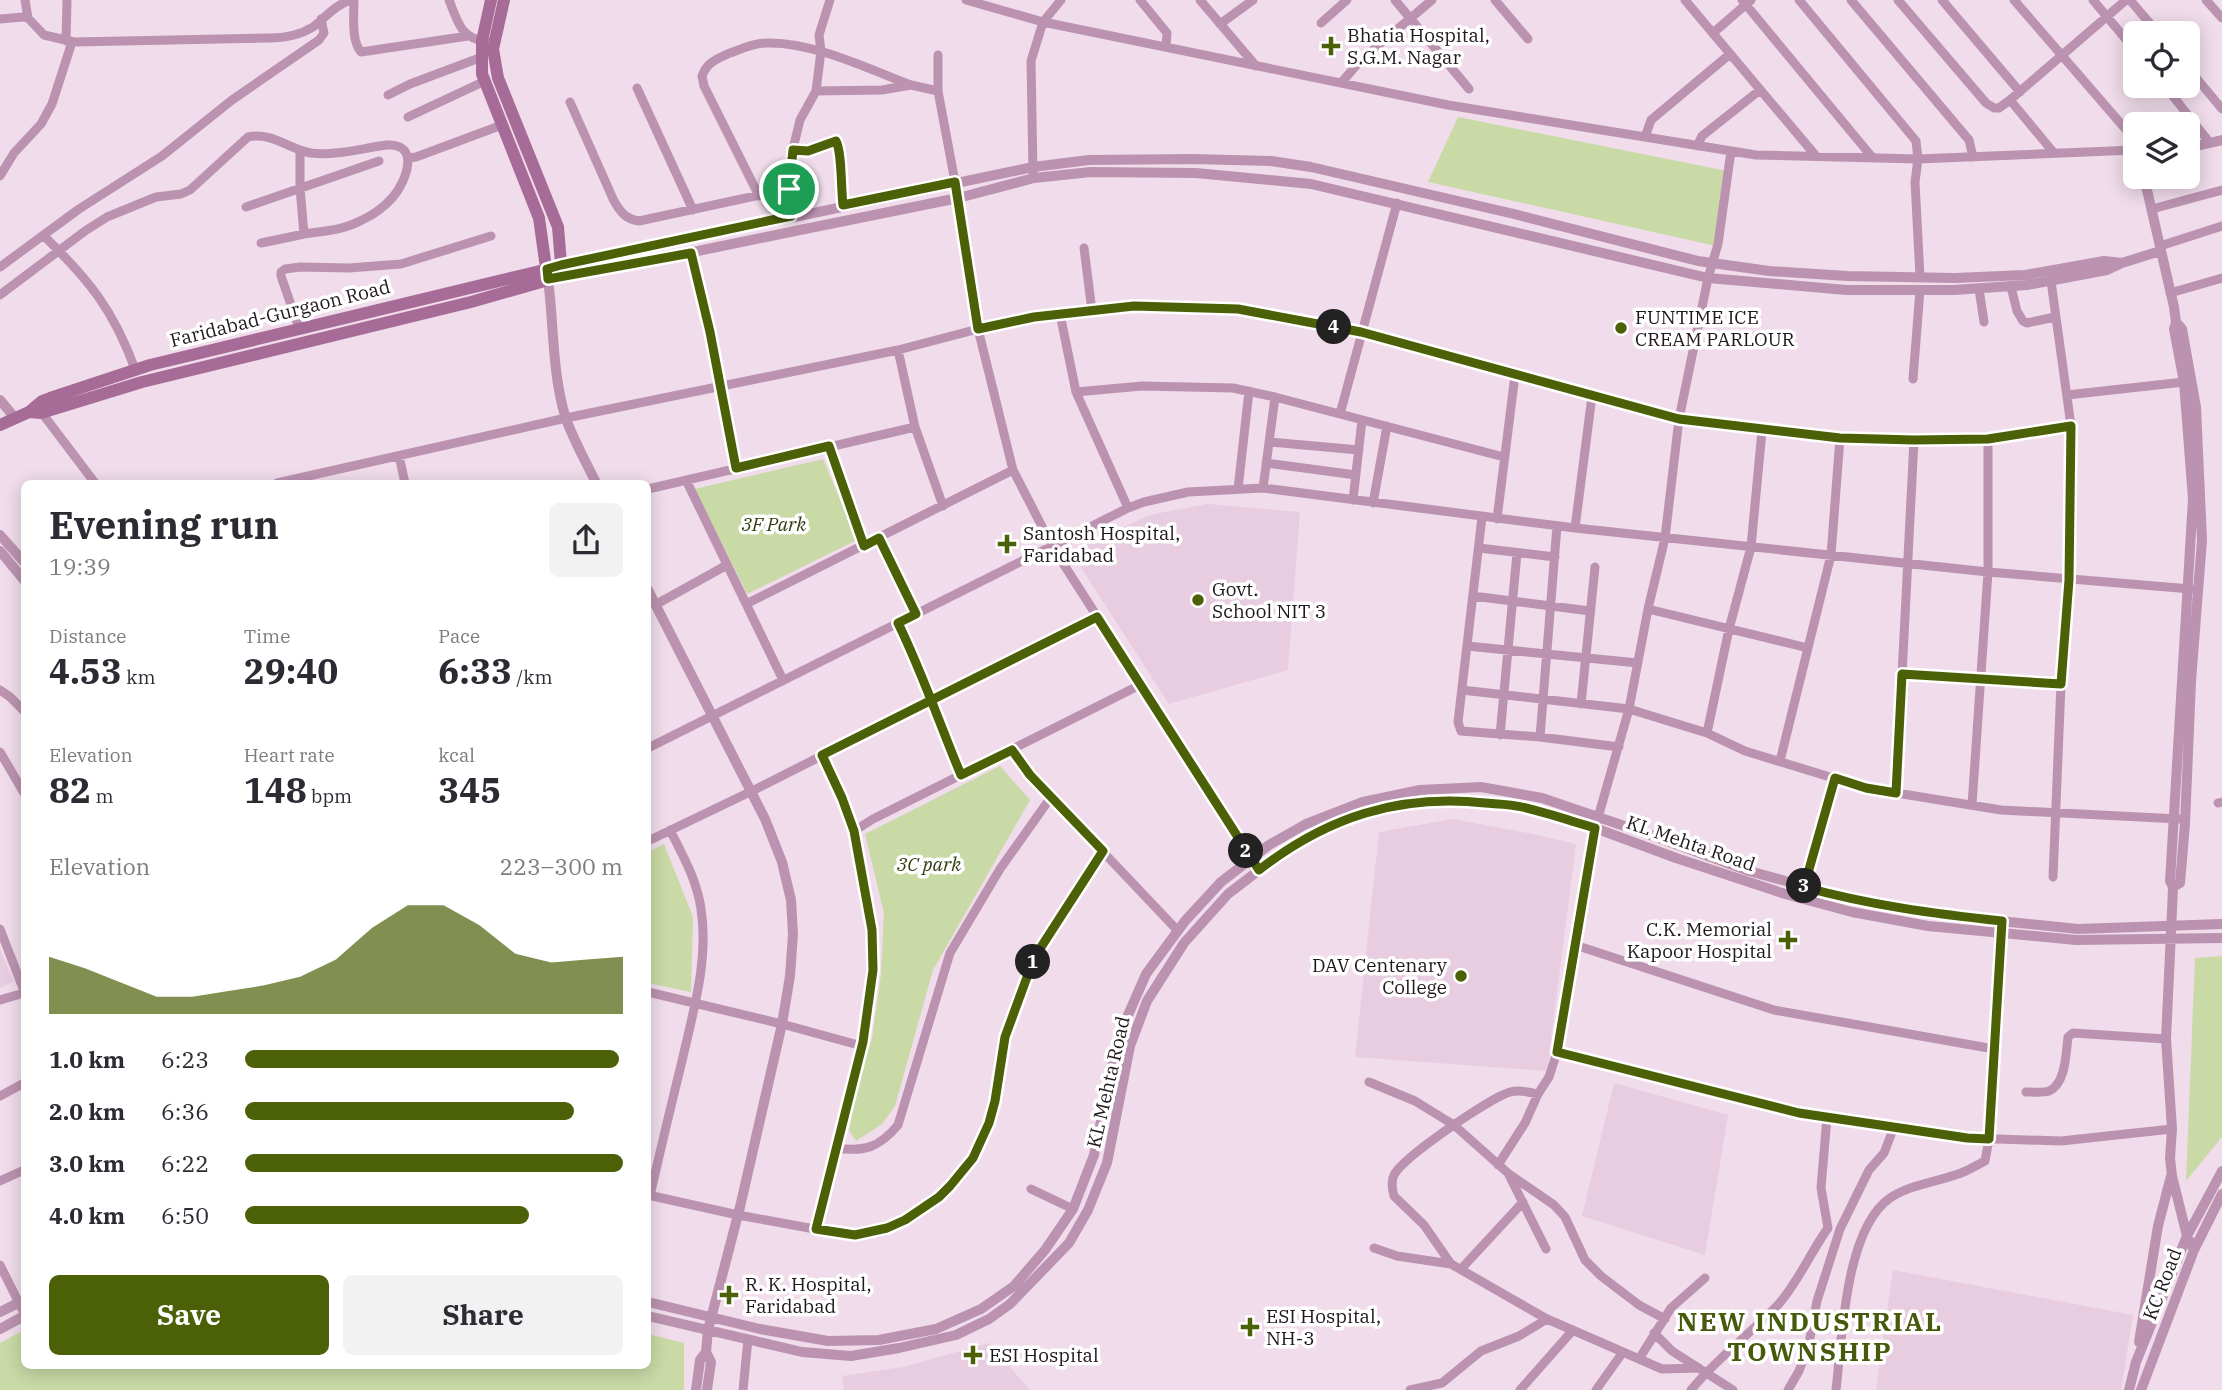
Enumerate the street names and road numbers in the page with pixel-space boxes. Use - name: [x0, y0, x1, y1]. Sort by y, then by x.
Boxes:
- street label: Faridabad-Gurgaon Road: [167, 274, 393, 352]
- street label: KL Mehta Road: [1623, 810, 1759, 876]
- street label: KL Mehta Road: [1081, 1014, 1135, 1150]
- street label: KC Road: [2137, 1245, 2187, 1323]

